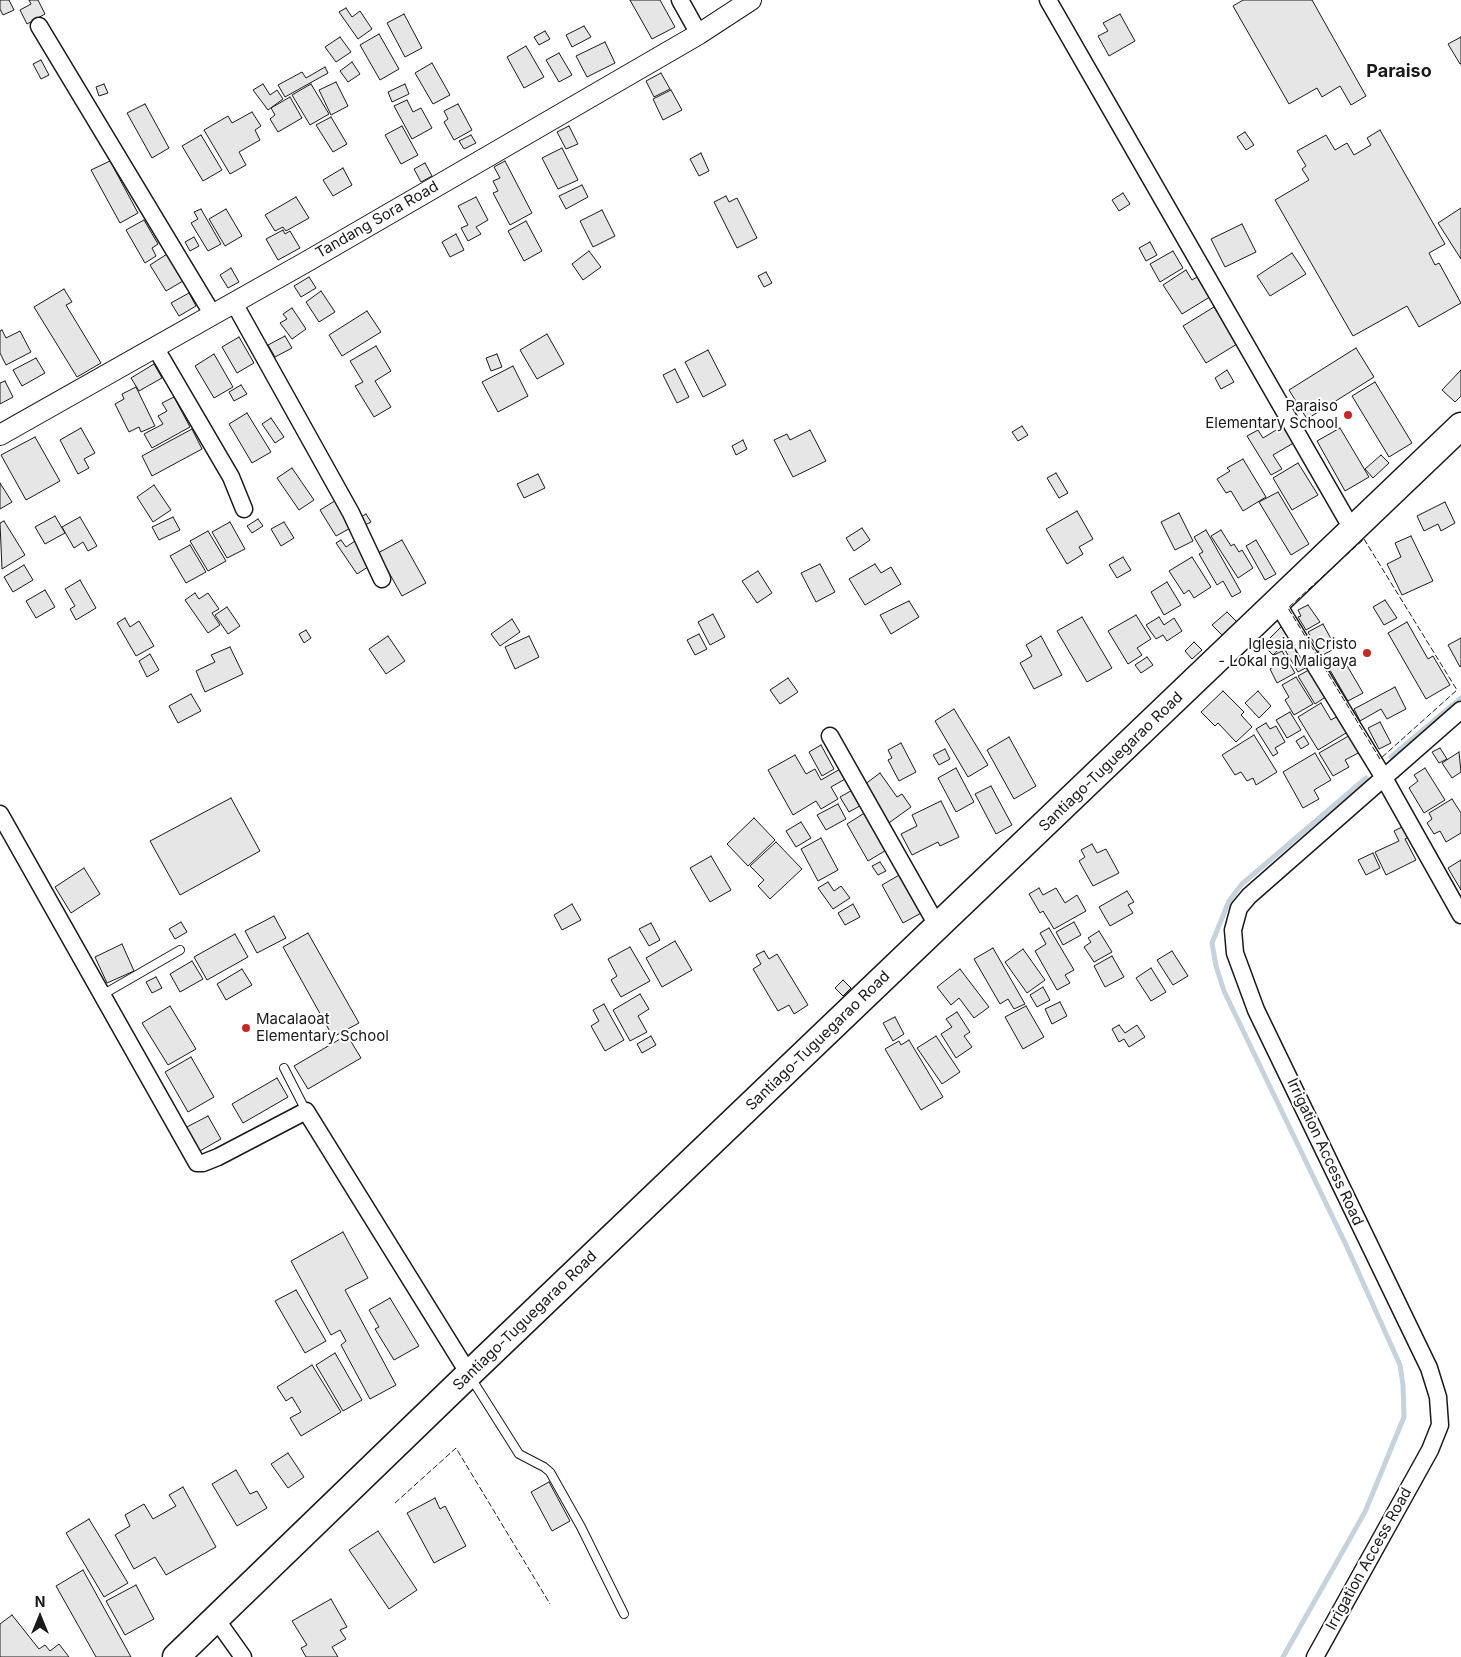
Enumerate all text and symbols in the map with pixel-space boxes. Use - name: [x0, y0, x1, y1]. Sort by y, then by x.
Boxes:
- district label: Paraiso: [1366, 61, 1432, 83]
- street label: Tandang Sora Road: [312, 177, 442, 263]
- place label: Paraiso Elementary School: [1205, 397, 1338, 432]
- marker: Paraiso Elementary School: [1342, 409, 1354, 421]
- place label: Iglesia ni Cristo - Lokal ng Maligaya: [1218, 635, 1357, 670]
- marker: Iglesia ni Cristo - Lokal ng Maligaya: [1361, 647, 1373, 659]
- street label: Santiago-Tuguegarao Road: [1035, 688, 1187, 836]
- street label: Santiago-Tuguegarao Road: [742, 967, 894, 1115]
- place label: Macalaoat Elementary School: [256, 1010, 389, 1045]
- marker: Macalaoat Elementary School: [240, 1022, 252, 1034]
- street label: Irrigation Access Road: [1283, 1076, 1367, 1228]
- street label: Santiago-Tuguegarao Road: [449, 1247, 601, 1395]
- street label: Irrigation Access Road: [1322, 1485, 1416, 1633]
- north arrow: [15, 1592, 65, 1642]
- text: N: [35, 1593, 45, 1610]

